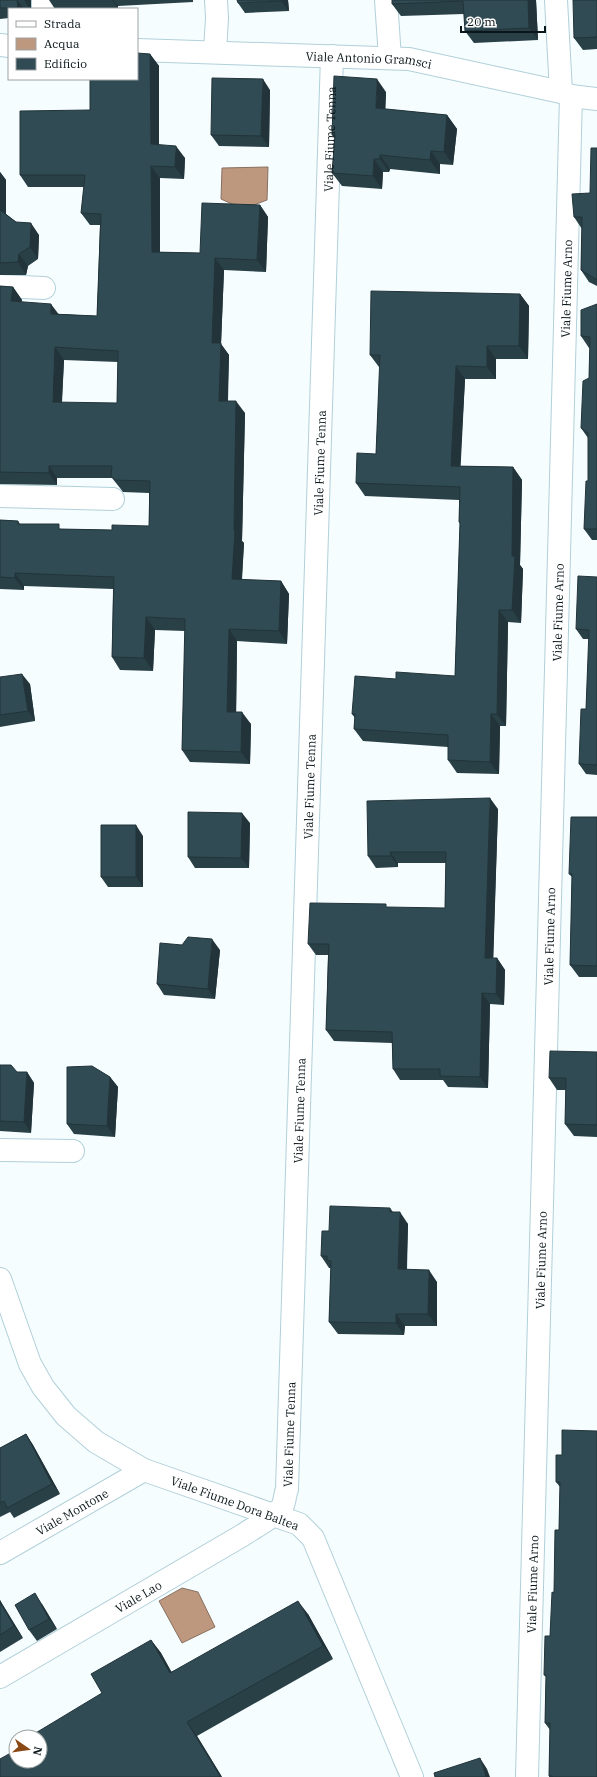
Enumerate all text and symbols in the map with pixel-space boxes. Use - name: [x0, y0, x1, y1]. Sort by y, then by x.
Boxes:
- legend: [8, 8, 138, 80]
- scale bar: [461, 8, 545, 34]
- text: 20 m: [467, 14, 496, 29]
- text: Strada: [44, 16, 81, 31]
- text: Acqua: [44, 36, 80, 51]
- street label: Viale Antonio Gramsci: [305, 48, 433, 71]
- text: Edificio: [44, 56, 87, 71]
- street label: Viale Fiume Tenna: [320, 85, 339, 192]
- street label: Viale Fiume Arno: [557, 239, 575, 338]
- street label: Viale Fiume Tenna: [310, 409, 328, 516]
- street label: Viale Fiume Arno: [549, 563, 566, 662]
- street label: Viale Fiume Tenna: [300, 733, 318, 840]
- street label: Viale Fiume Arno: [540, 887, 558, 985]
- street label: Viale Fiume Tenna: [290, 1057, 308, 1164]
- street label: Viale Fiume Arno: [532, 1211, 549, 1309]
- street label: Viale Fiume Tenna: [280, 1381, 298, 1487]
- street label: Viale Fiume Dora Baltea: [169, 1473, 302, 1533]
- street label: Viale Montone: [33, 1485, 111, 1538]
- street label: Viale Fiume Arno: [523, 1535, 541, 1633]
- street label: Viale Lao: [112, 1577, 164, 1616]
- north arrow: [8, 1729, 48, 1769]
- text: N: [30, 1745, 46, 1757]

